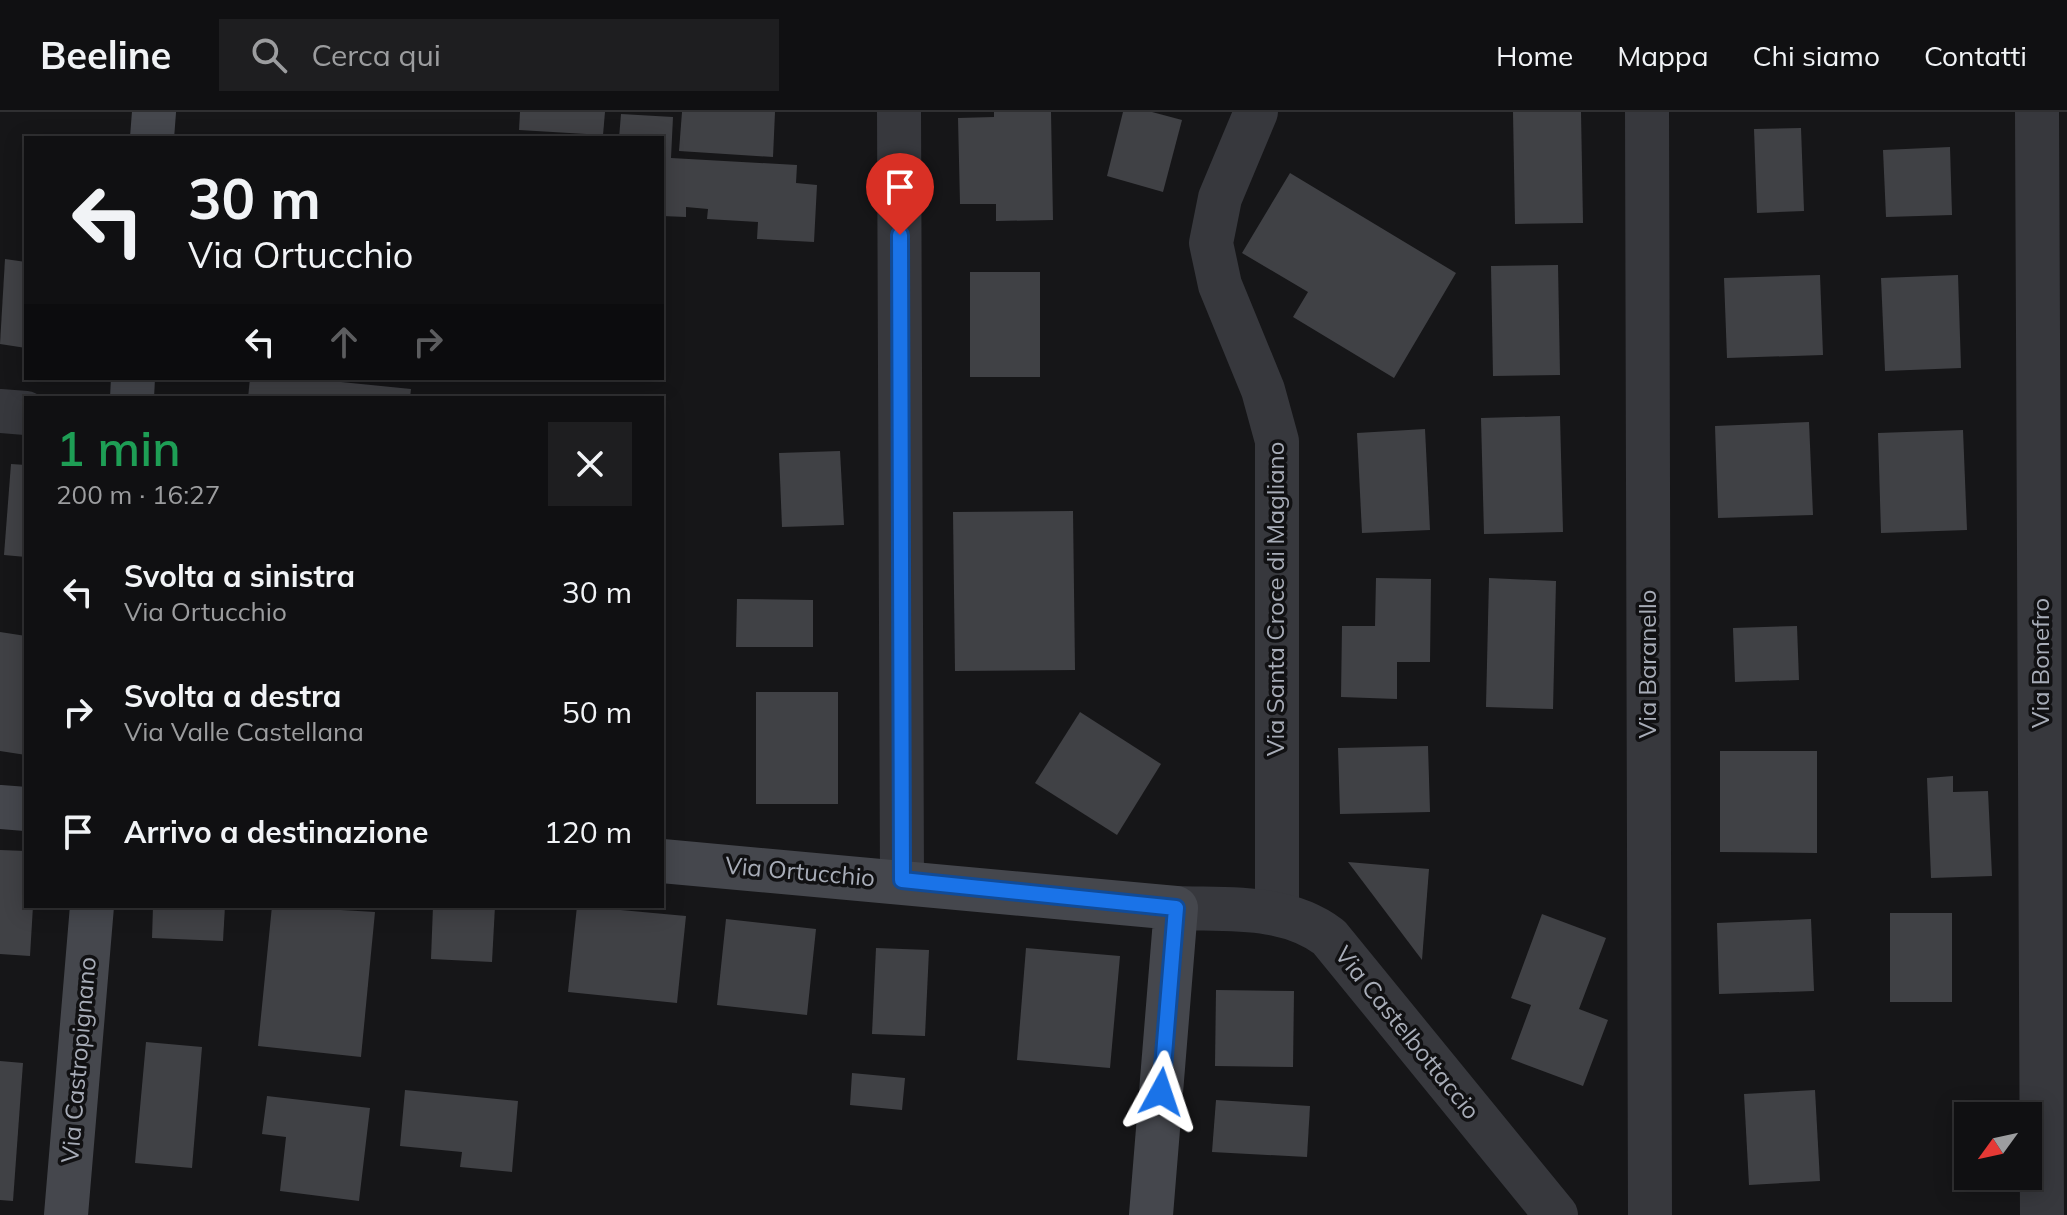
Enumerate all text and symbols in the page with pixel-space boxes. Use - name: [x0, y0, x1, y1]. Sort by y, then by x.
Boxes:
- search box: [219, 19, 779, 91]
- text: Beeline: [40, 31, 171, 79]
- icon: search: [247, 33, 291, 77]
- text: Cerca qui: [311, 36, 441, 74]
- text: Home: [1496, 38, 1573, 73]
- text: Mappa: [1617, 38, 1708, 73]
- text: Chi siamo: [1752, 38, 1880, 73]
- text: Contatti: [1924, 38, 2027, 73]
- pin: [866, 153, 934, 235]
- text: 30 m: [188, 163, 321, 233]
- icon: arrive: [878, 165, 922, 209]
- icon: left: [56, 168, 160, 272]
- text: Via Ortucchio: [188, 232, 413, 277]
- icon: left: [238, 320, 282, 364]
- icon: ahead: [322, 320, 366, 364]
- icon: right: [406, 320, 450, 364]
- text: 1 min: [56, 418, 181, 478]
- button: close: [548, 422, 632, 506]
- street label: Via Santa Croce di Magliano: [1260, 442, 1290, 756]
- text: 200 m · 16:27: [56, 478, 220, 511]
- text: Svolta a sinistra: [124, 557, 355, 595]
- icon: left: [56, 570, 100, 614]
- text: 30 m: [562, 573, 632, 611]
- street label: Via Baranello: [1632, 589, 1662, 739]
- text: Via Ortucchio: [124, 595, 287, 628]
- street label: Via Bonefro: [2025, 598, 2055, 728]
- text: Svolta a destra: [124, 677, 341, 715]
- icon: right: [56, 690, 100, 734]
- text: 50 m: [562, 693, 632, 731]
- text: Via Valle Castellana: [124, 715, 364, 748]
- icon: arrive: [56, 810, 100, 854]
- text: Arrivo a destinazione: [124, 813, 428, 851]
- text: 120 m: [544, 813, 632, 851]
- street label: Via Ortucchio: [724, 850, 876, 892]
- street label: Via Castelbottaccio: [1329, 940, 1487, 1125]
- street label: Via Castropignano: [54, 956, 102, 1164]
- position arrow: [1119, 1050, 1203, 1134]
- north arrow: [1954, 1102, 2042, 1190]
- map controls: [1954, 1102, 2042, 1190]

